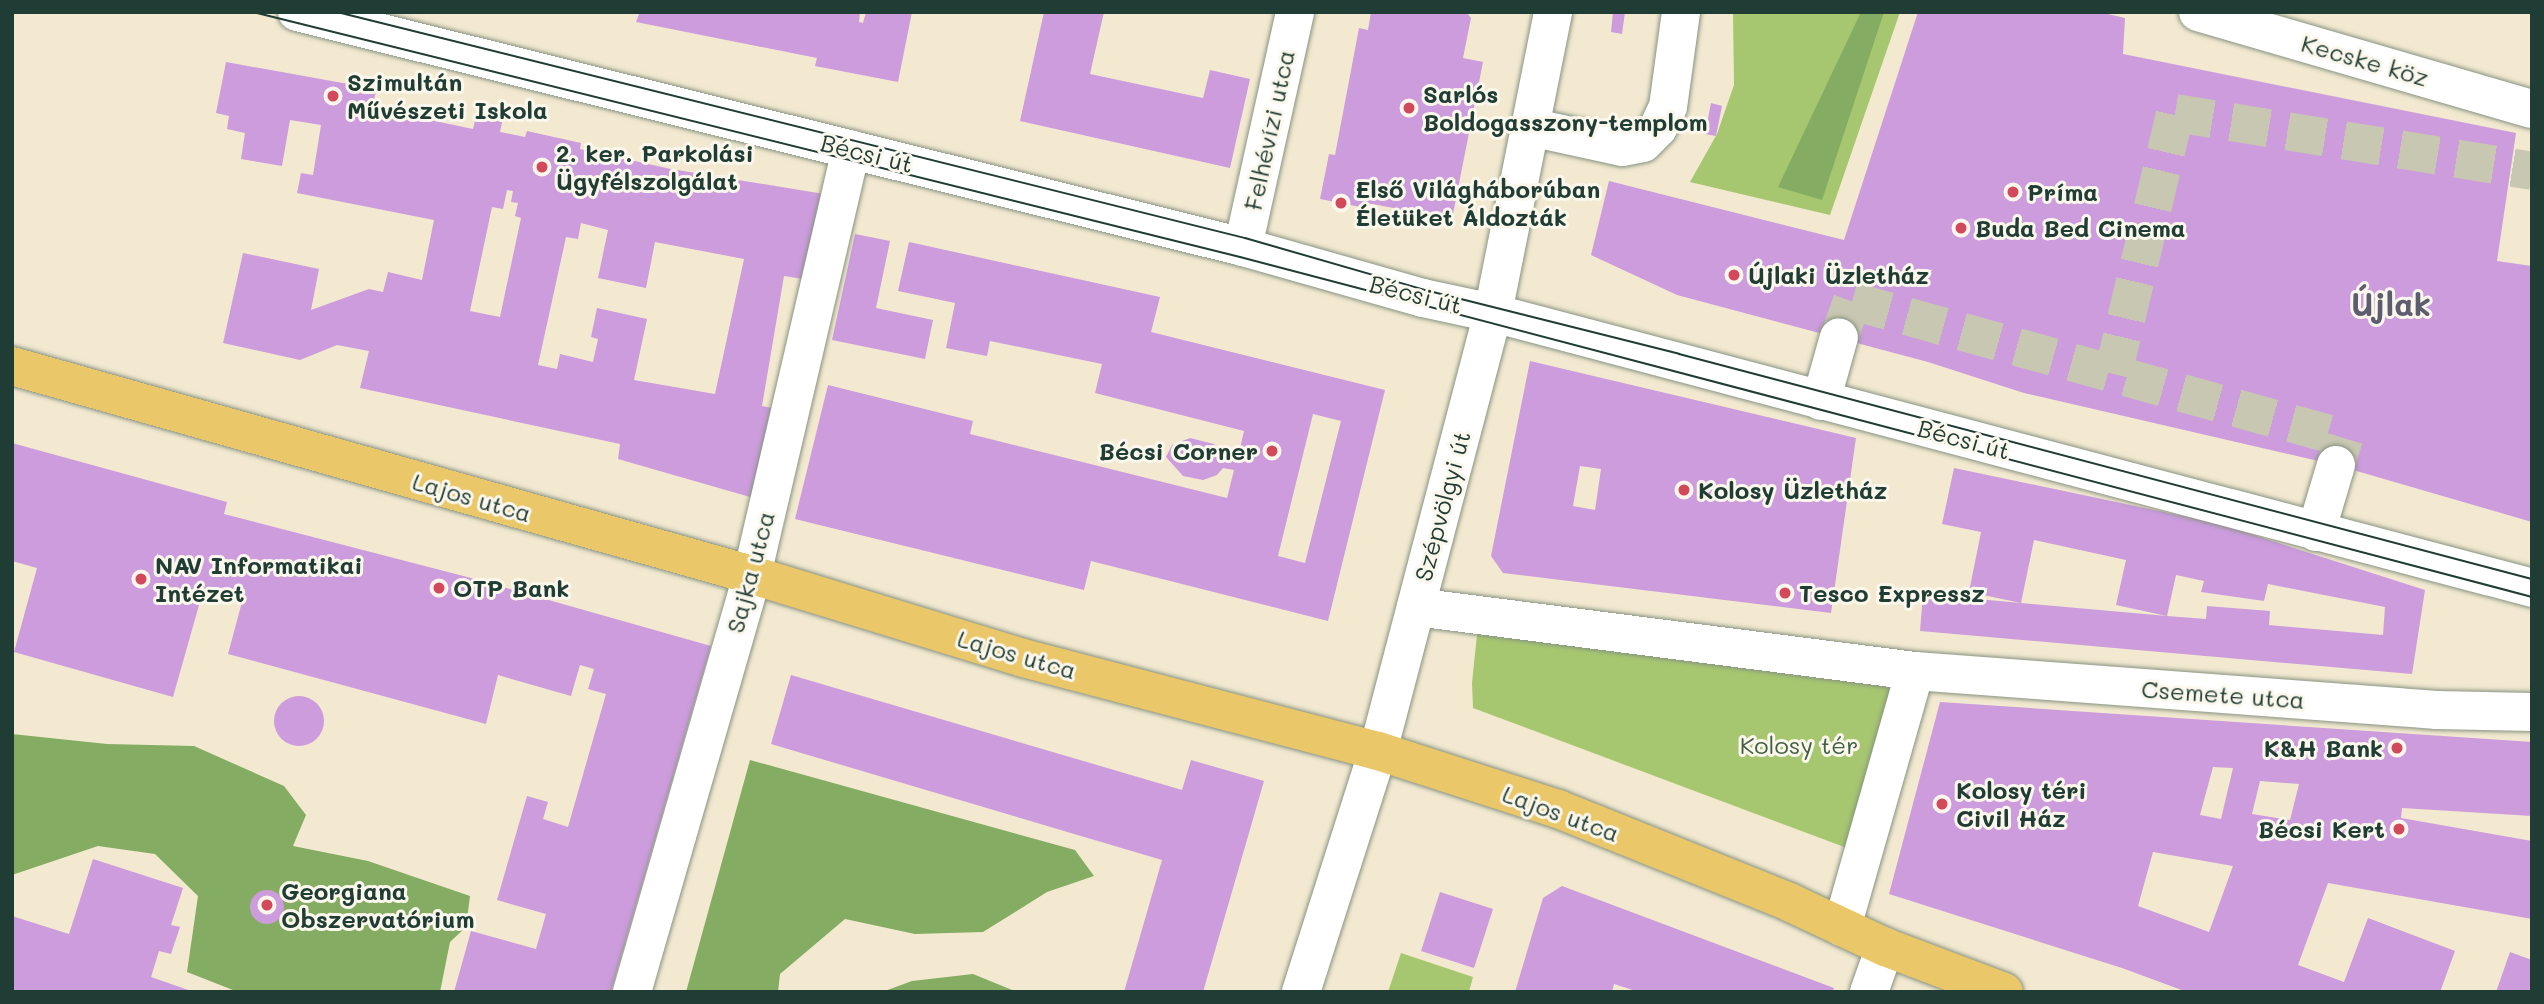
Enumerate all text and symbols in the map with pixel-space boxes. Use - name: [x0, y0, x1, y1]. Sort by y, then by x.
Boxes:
- street label: Kecske köz: [2298, 28, 2432, 92]
- street label: Felhévízi utca: [1238, 47, 1300, 213]
- place label: Szimultán Művészeti Iskola: [347, 68, 548, 124]
- place label: Sarlós Boldogasszony-templom: [1423, 80, 1707, 136]
- marker: Szimultán Művészeti Iskola: [325, 88, 341, 104]
- marker: Sarlós Boldogasszony-templom: [1401, 100, 1417, 116]
- street label: Bécsi út: [818, 128, 916, 178]
- place label: 2. ker. Parkolási Ügyfélszolgálat: [556, 139, 754, 195]
- marker: 2. ker. Parkolási Ügyfélszolgálat: [534, 159, 550, 175]
- place label: Első Világháborúban Életüket Áldozták: [1355, 175, 1600, 231]
- place label: Príma: [2027, 178, 2098, 206]
- marker: Príma: [2005, 184, 2021, 200]
- marker: Első Világháborúban Életüket Áldozták: [1333, 195, 1349, 211]
- place label: Buda Bed Cinema: [1975, 214, 2186, 242]
- marker: Buda Bed Cinema: [1953, 220, 1969, 236]
- place label: Újlaki Üzletház: [1748, 261, 1929, 289]
- marker: Újlaki Üzletház: [1726, 267, 1742, 283]
- street label: Bécsi út: [1367, 269, 1465, 319]
- district label: Újlak: [2351, 284, 2431, 322]
- street label: Bécsi út: [1915, 413, 2013, 465]
- street label: Szépvölgyi út: [1408, 428, 1476, 584]
- place label: Bécsi Corner: [1099, 437, 1258, 465]
- marker: Bécsi Corner: [1264, 443, 1280, 459]
- street label: Lajos utca: [409, 466, 535, 528]
- place label: Kolosy Üzletház: [1698, 476, 1887, 504]
- marker: Kolosy Üzletház: [1676, 482, 1692, 498]
- street label: Sajka utca: [720, 508, 780, 636]
- place label: NAV Informatikai Intézet: [155, 551, 363, 607]
- marker: NAV Informatikai Intézet: [133, 571, 149, 587]
- place label: OTP Bank: [453, 574, 569, 602]
- place label: Tesco Expressz: [1799, 579, 1985, 607]
- marker: OTP Bank: [431, 580, 447, 596]
- marker: Tesco Expressz: [1777, 585, 1793, 601]
- street label: Lajos utca: [954, 623, 1080, 685]
- street label: Csemete utca: [2140, 674, 2306, 714]
- park label: Kolosy tér: [1740, 731, 1858, 759]
- place label: K&H Bank: [2264, 734, 2383, 762]
- marker: K&H Bank: [2389, 740, 2405, 756]
- place label: Kolosy téri Civil Ház: [1956, 776, 2087, 832]
- street label: Lajos utca: [1499, 779, 1623, 847]
- marker: Kolosy téri Civil Ház: [1934, 796, 1950, 812]
- place label: Bécsi Kert: [2258, 815, 2385, 843]
- marker: Bécsi Kert: [2391, 821, 2407, 837]
- place label: Georgiana Obszervatórium: [281, 877, 475, 933]
- marker: Georgiana Obszervatórium: [259, 897, 275, 913]

